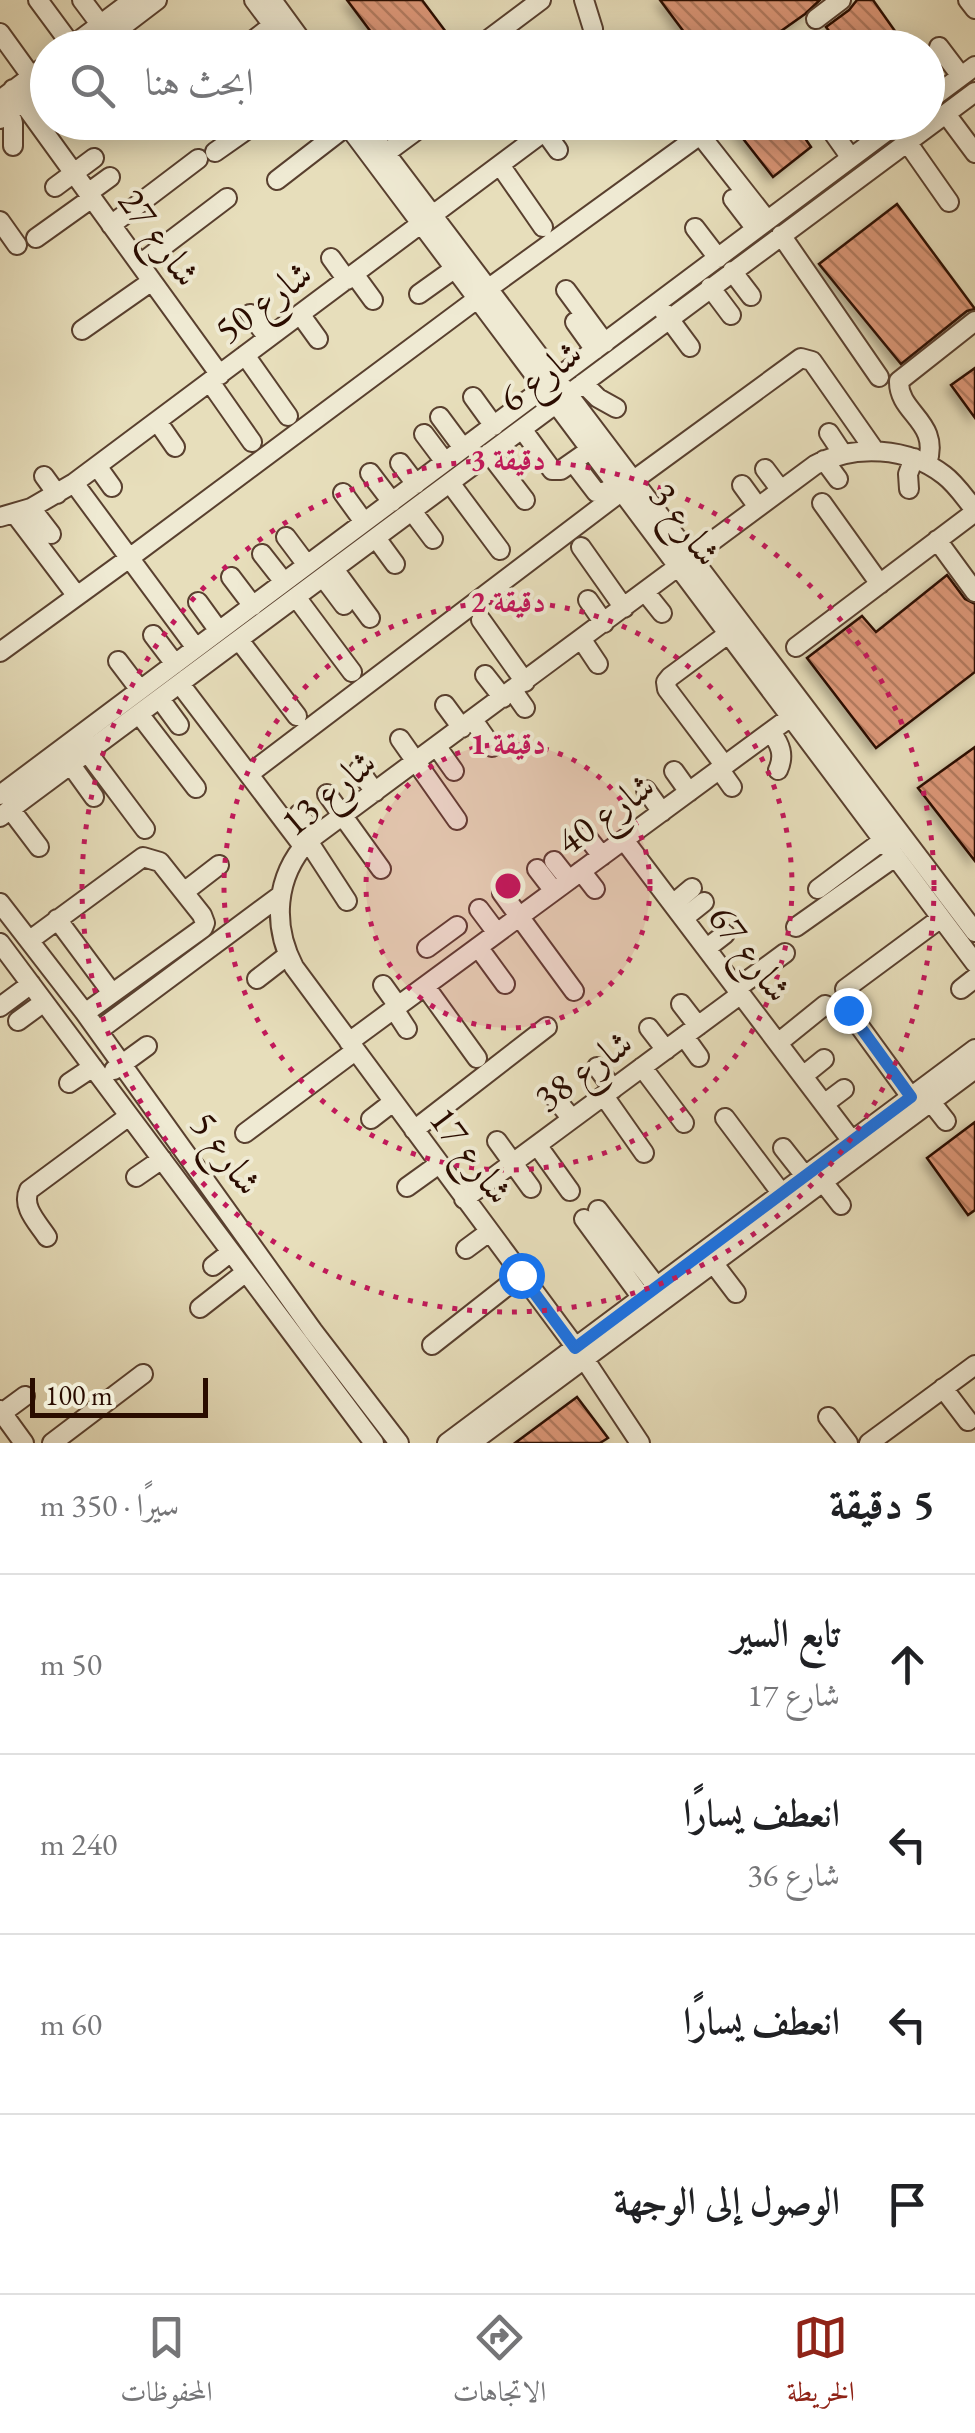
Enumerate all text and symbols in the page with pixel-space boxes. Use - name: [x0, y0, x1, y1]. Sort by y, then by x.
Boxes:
- search box: [30, 30, 945, 140]
- text: ابحث هنا: [145, 57, 254, 106]
- icon: search: [65, 58, 120, 113]
- street label: شارع 27: [102, 178, 212, 300]
- street label: شارع 50: [204, 248, 326, 359]
- street label: شارع 6: [489, 328, 596, 428]
- text: 3 دقيقة: [470, 440, 546, 479]
- street label: شارع 3: [634, 472, 733, 580]
- text: 2 دقيقة: [470, 582, 546, 621]
- text: 1 دقيقة: [470, 724, 546, 763]
- street label: شارع 13: [270, 738, 390, 852]
- street label: شارع 40: [546, 761, 668, 871]
- centre of rings: [490, 868, 526, 904]
- street label: شارع 67: [693, 894, 804, 1016]
- route end: [826, 988, 872, 1034]
- street label: شارع 38: [524, 1018, 646, 1128]
- street label: شارع 17: [414, 1096, 525, 1218]
- street label: شارع 5: [175, 1101, 274, 1209]
- route start: [499, 1253, 545, 1299]
- scale bar: [30, 1373, 208, 1418]
- text: 100 m: [45, 1377, 113, 1413]
- text: 5 دقيقة: [829, 1476, 935, 1531]
- text: سيرًا · 350 m: [40, 1484, 179, 1526]
- text: تابع السير: [732, 1608, 840, 1657]
- icon: ahead: [880, 1637, 935, 1692]
- text: 50 m: [40, 1643, 102, 1685]
- text: شارع 17: [747, 1674, 840, 1716]
- text: انعطف يسارًا: [683, 1788, 840, 1837]
- icon: left: [880, 1817, 935, 1872]
- text: 240 m: [40, 1823, 117, 1865]
- text: شارع 36: [747, 1854, 840, 1896]
- text: انعطف يسارًا: [683, 1996, 840, 2045]
- icon: left: [880, 1997, 935, 2052]
- text: 60 m: [40, 2003, 102, 2045]
- text: الوصول إلى الوجهة: [614, 2176, 840, 2225]
- icon: arrive: [880, 2177, 935, 2232]
- tab: المحفوظات: [120, 2310, 212, 2419]
- tab: الاتجاهات: [453, 2310, 546, 2419]
- tab: الخريطة: [787, 2310, 855, 2419]

